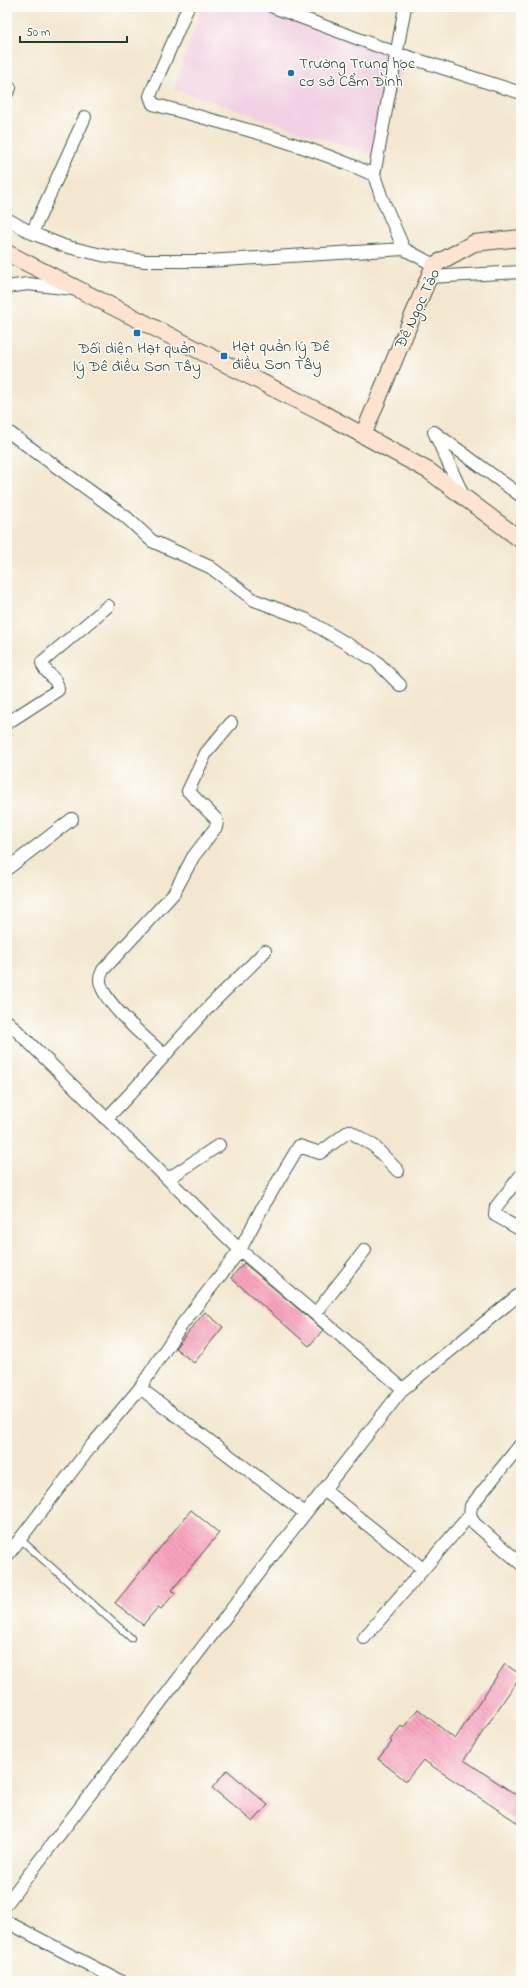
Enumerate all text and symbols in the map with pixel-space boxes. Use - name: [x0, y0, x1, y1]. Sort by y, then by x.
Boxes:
- scale bar: [20, 18, 127, 44]
- text: 50 m: [26, 24, 50, 42]
- place label: Trường Trung học cơ sở Cẩm Đình: [299, 52, 416, 94]
- marker: Trường Trung học cơ sở Cẩm Đình: [286, 68, 296, 78]
- street label: Đê Ngọc Tảo: [389, 265, 447, 354]
- marker: Đối diện Hạt quản lý Đê điều Sơn Tây: [132, 328, 142, 338]
- place label: Hạt quản lý Đê điều Sơn Tây: [232, 335, 330, 377]
- place label: Đối diện Hạt quản lý Đê điều Sơn Tây: [73, 337, 201, 379]
- marker: Hạt quản lý Đê điều Sơn Tây: [219, 351, 229, 361]

